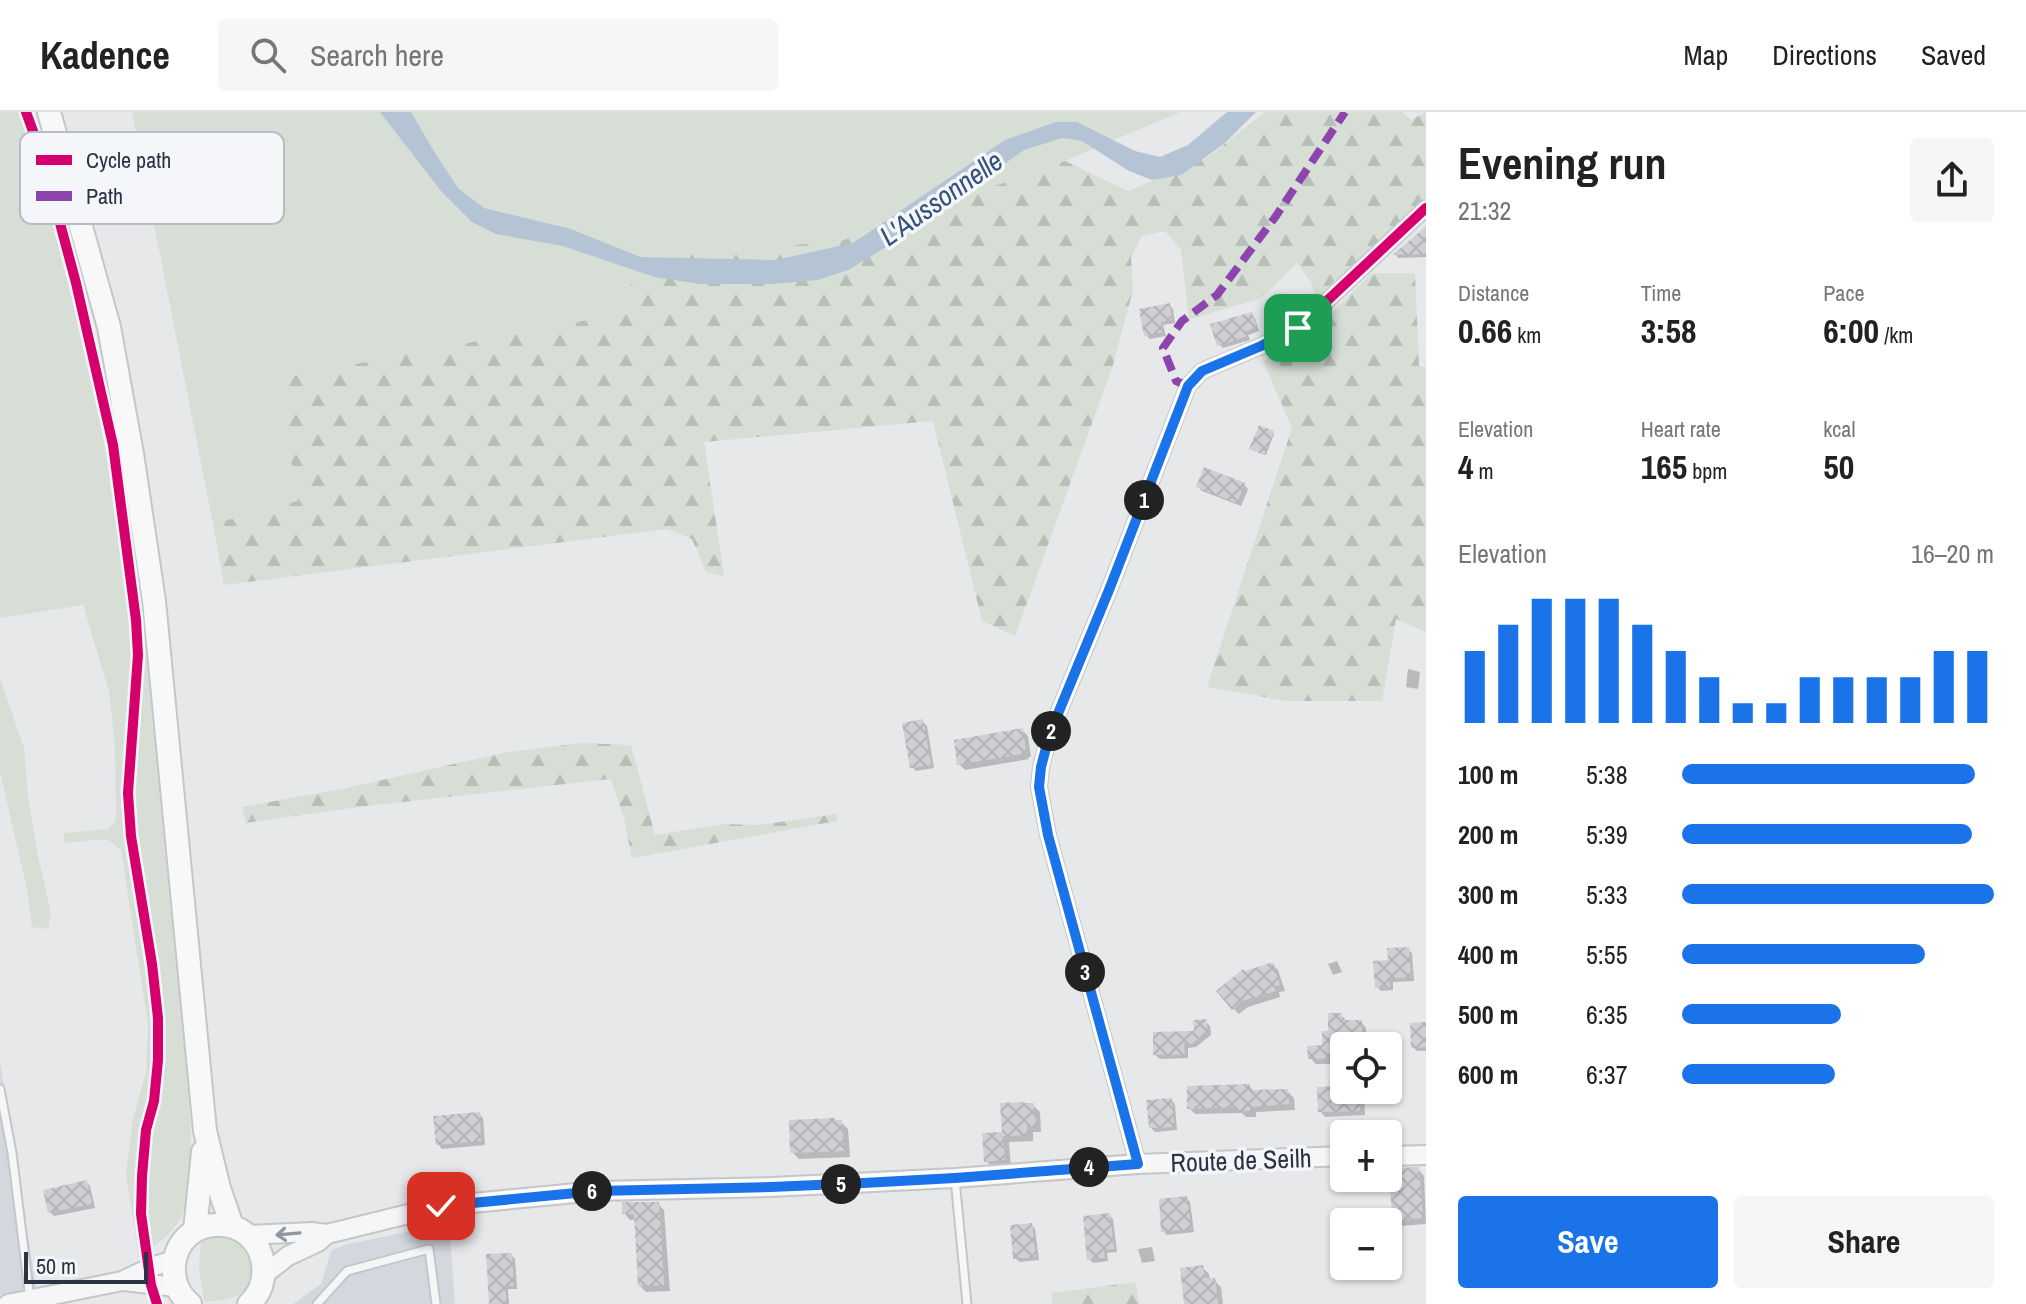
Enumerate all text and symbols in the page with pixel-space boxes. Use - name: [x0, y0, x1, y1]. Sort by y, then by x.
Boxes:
- search box: [218, 19, 778, 91]
- text: Kadence: [40, 30, 170, 81]
- icon: search: [246, 33, 290, 77]
- text: Search here: [310, 35, 444, 75]
- text: Map: [1684, 36, 1728, 74]
- text: Directions: [1772, 36, 1877, 74]
- text: Saved: [1921, 36, 1986, 74]
- legend: [20, 132, 284, 224]
- text: Evening run: [1458, 133, 1667, 193]
- button: share: [1910, 138, 1994, 222]
- water label: L'Aussonnelle: [872, 142, 1010, 254]
- text: Cycle path: [86, 145, 171, 175]
- text: Path: [86, 181, 123, 211]
- text: 21:32: [1458, 193, 1511, 228]
- text: Distance: [1458, 278, 1529, 308]
- text: Time: [1641, 278, 1681, 308]
- text: Pace: [1823, 278, 1864, 308]
- pin: [1264, 294, 1332, 362]
- icon: arrive: [1276, 306, 1320, 350]
- text: 0.66: [1458, 308, 1512, 354]
- text: 3:58: [1641, 308, 1696, 354]
- text: 6:00: [1823, 308, 1879, 354]
- text: km: [1512, 320, 1541, 350]
- text: /km: [1879, 320, 1913, 350]
- text: Elevation: [1458, 414, 1533, 444]
- text: Heart rate: [1641, 414, 1721, 444]
- text: kcal: [1823, 414, 1855, 444]
- text: 4: [1458, 444, 1474, 490]
- text: 165: [1641, 444, 1687, 490]
- text: 50: [1823, 444, 1854, 490]
- text: m: [1474, 456, 1494, 486]
- text: bpm: [1687, 456, 1727, 486]
- pin: 1: [1124, 480, 1164, 520]
- text: 1: [1139, 485, 1149, 515]
- text: Elevation: [1458, 536, 1547, 571]
- text: 16–20 m: [1911, 536, 1994, 571]
- pin: 2: [1031, 711, 1071, 751]
- text: 2: [1046, 716, 1056, 746]
- text: 100 m: [1458, 757, 1518, 792]
- text: 5:38: [1586, 757, 1628, 792]
- text: 200 m: [1458, 817, 1518, 852]
- text: 5:39: [1586, 817, 1628, 852]
- text: 300 m: [1458, 877, 1518, 912]
- text: 5:33: [1586, 877, 1628, 912]
- text: 400 m: [1458, 937, 1518, 972]
- text: 5:55: [1586, 937, 1628, 972]
- pin: 3: [1065, 952, 1105, 992]
- text: 3: [1080, 957, 1090, 987]
- text: 500 m: [1458, 997, 1518, 1032]
- text: 6:35: [1586, 997, 1628, 1032]
- map controls: [1330, 1032, 1402, 1280]
- button: locate: [1330, 1032, 1402, 1104]
- text: 600 m: [1458, 1057, 1518, 1092]
- text: 6:37: [1586, 1057, 1628, 1092]
- button: +: [1330, 1120, 1402, 1192]
- street label: Route de Seilh: [1170, 1140, 1312, 1180]
- pin: 4: [1069, 1147, 1109, 1187]
- text: 4: [1084, 1152, 1094, 1182]
- pin: 5: [821, 1164, 861, 1204]
- text: 5: [836, 1169, 846, 1199]
- pin: 6: [572, 1171, 612, 1211]
- pin: [407, 1172, 475, 1240]
- text: 6: [587, 1176, 597, 1206]
- icon: check: [419, 1184, 463, 1228]
- button: Save: [1458, 1196, 1718, 1288]
- button: Share: [1734, 1196, 1994, 1288]
- button: −: [1330, 1208, 1402, 1280]
- one-way arrow: [275, 1226, 302, 1241]
- scale bar: [24, 1248, 148, 1284]
- text: 50 m: [36, 1251, 76, 1281]

